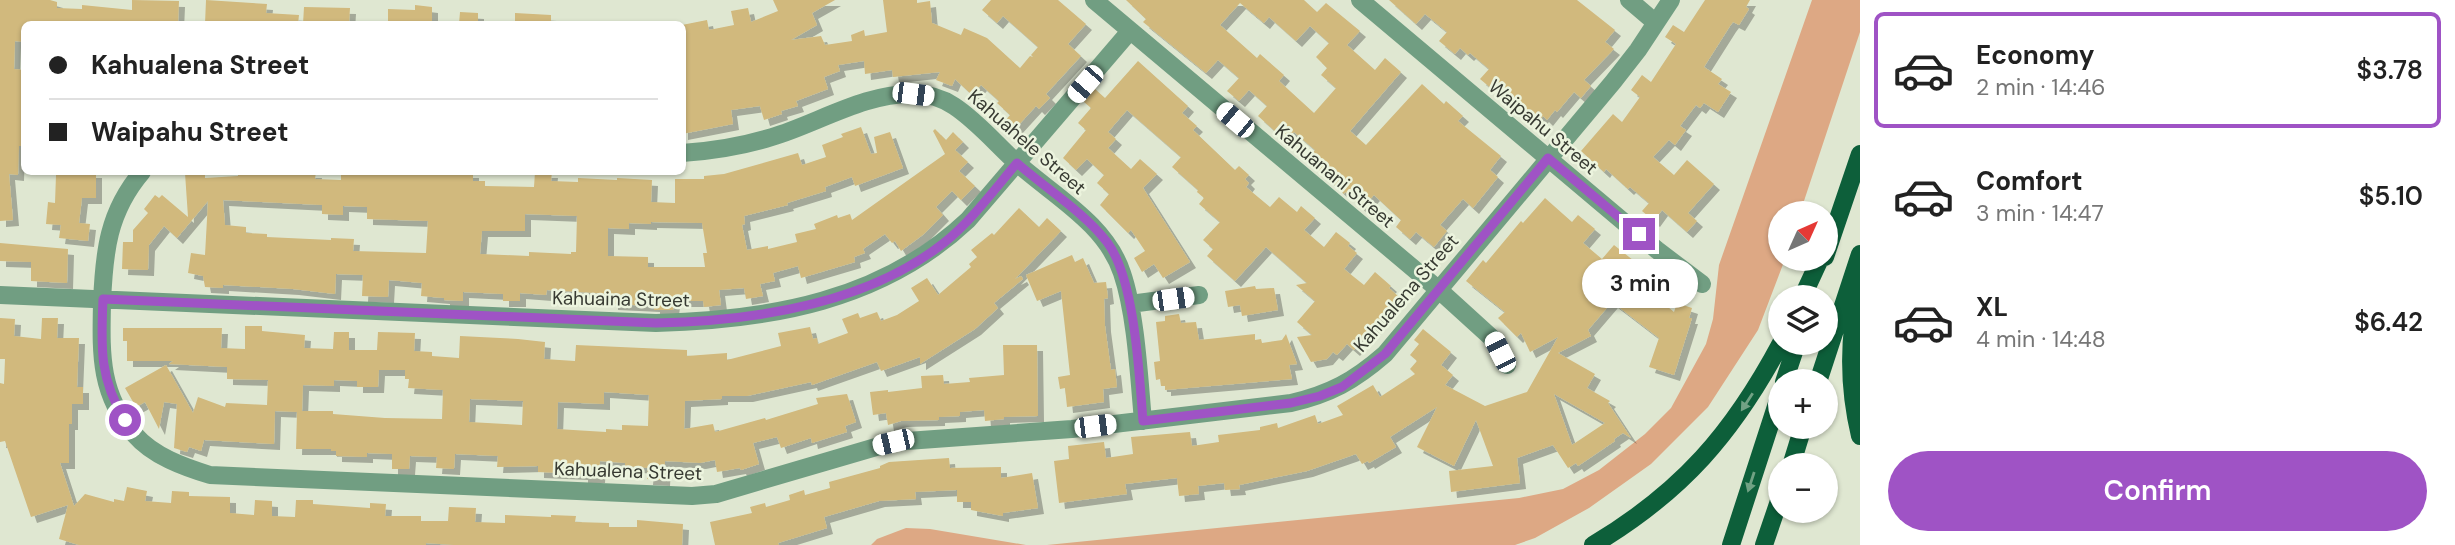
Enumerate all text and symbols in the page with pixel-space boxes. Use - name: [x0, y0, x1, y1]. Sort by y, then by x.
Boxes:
- text: Economy: [1976, 38, 2094, 72]
- icon: car: [1892, 39, 1955, 102]
- text: Kahualena Street: [91, 48, 309, 82]
- text: $3.78: [2357, 53, 2423, 87]
- car: [1064, 61, 1107, 107]
- text: 2 min · 14:46: [1976, 72, 2106, 102]
- street label: Waipahu Street: [1483, 74, 1603, 180]
- car: [891, 81, 936, 107]
- street label: Kahuahele Street: [963, 84, 1091, 200]
- car: [1213, 98, 1258, 142]
- text: Waipahu Street: [91, 115, 289, 149]
- street label: Kahuanani Street: [1270, 119, 1400, 233]
- text: Comfort: [1976, 164, 2082, 198]
- icon: car: [1892, 165, 1955, 228]
- text: $5.10: [2359, 179, 2423, 213]
- text: 3 min · 14:47: [1976, 198, 2104, 228]
- north arrow: [1768, 201, 1838, 271]
- map controls: [1768, 201, 1838, 523]
- route end: [1623, 218, 1655, 250]
- street label: Kahualena Street: [1348, 229, 1464, 357]
- callout: 3 min: [1581, 258, 1697, 308]
- text: 3 min: [1610, 268, 1670, 298]
- street label: Kahuaina Street: [552, 285, 690, 313]
- button: layers: [1768, 285, 1838, 355]
- car: [1151, 286, 1196, 312]
- text: XL: [1976, 290, 2008, 324]
- icon: car: [1892, 291, 1955, 354]
- text: $6.42: [2354, 305, 2423, 339]
- text: 4 min · 14:48: [1976, 324, 2106, 354]
- car: [1482, 329, 1519, 375]
- button: +: [1768, 369, 1838, 439]
- one-way arrow: [1740, 393, 1754, 411]
- route start: [109, 404, 141, 436]
- car: [1073, 413, 1118, 439]
- car: [871, 427, 916, 457]
- button: Confirm: [1888, 451, 2427, 531]
- button: −: [1768, 453, 1838, 523]
- street label: Kahualena Street: [553, 456, 703, 486]
- one-way arrow: [1745, 472, 1756, 493]

